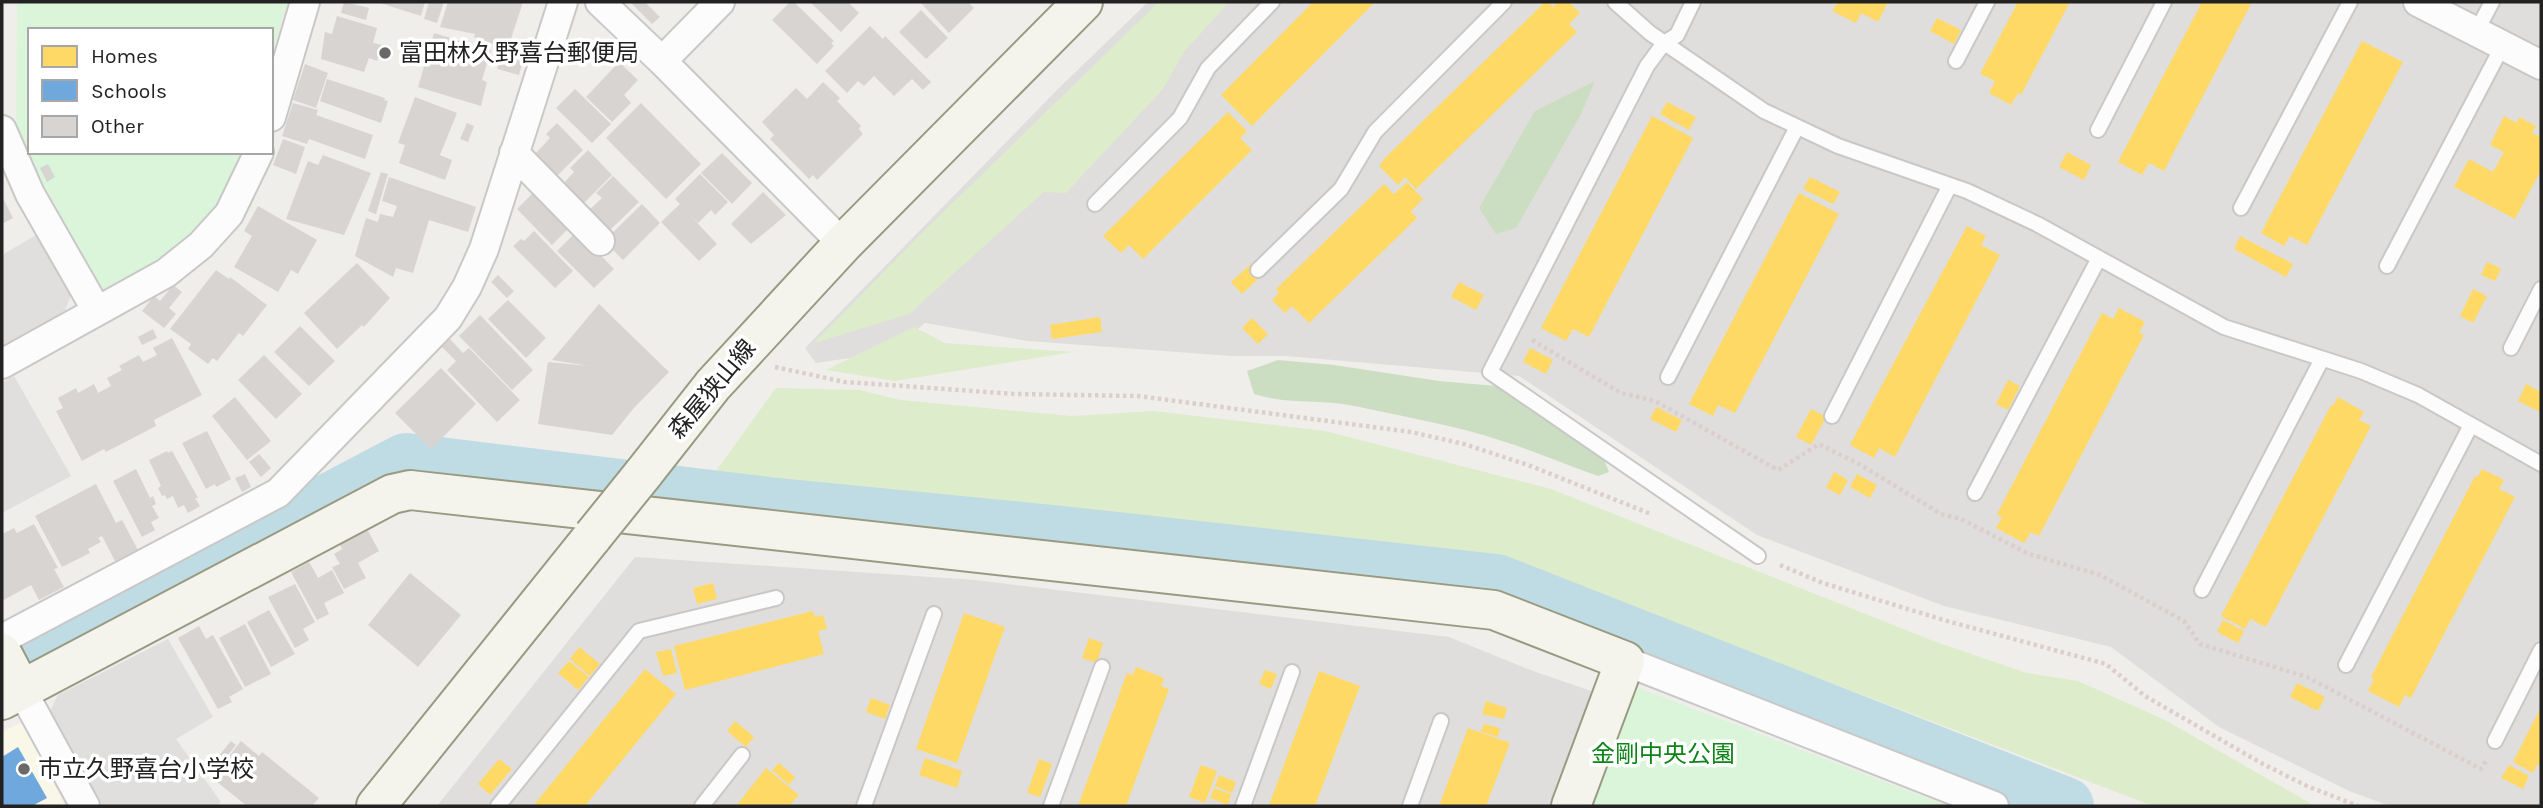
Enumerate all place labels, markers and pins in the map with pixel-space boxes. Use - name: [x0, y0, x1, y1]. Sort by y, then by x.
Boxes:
- place label: 富田林久野喜台郵便局: [399, 39, 639, 67]
- marker: 富田林久野喜台郵便局: [377, 45, 393, 61]
- place label: 市立久野喜台小学校: [38, 755, 254, 783]
- marker: 市立久野喜台小学校: [16, 761, 32, 777]

